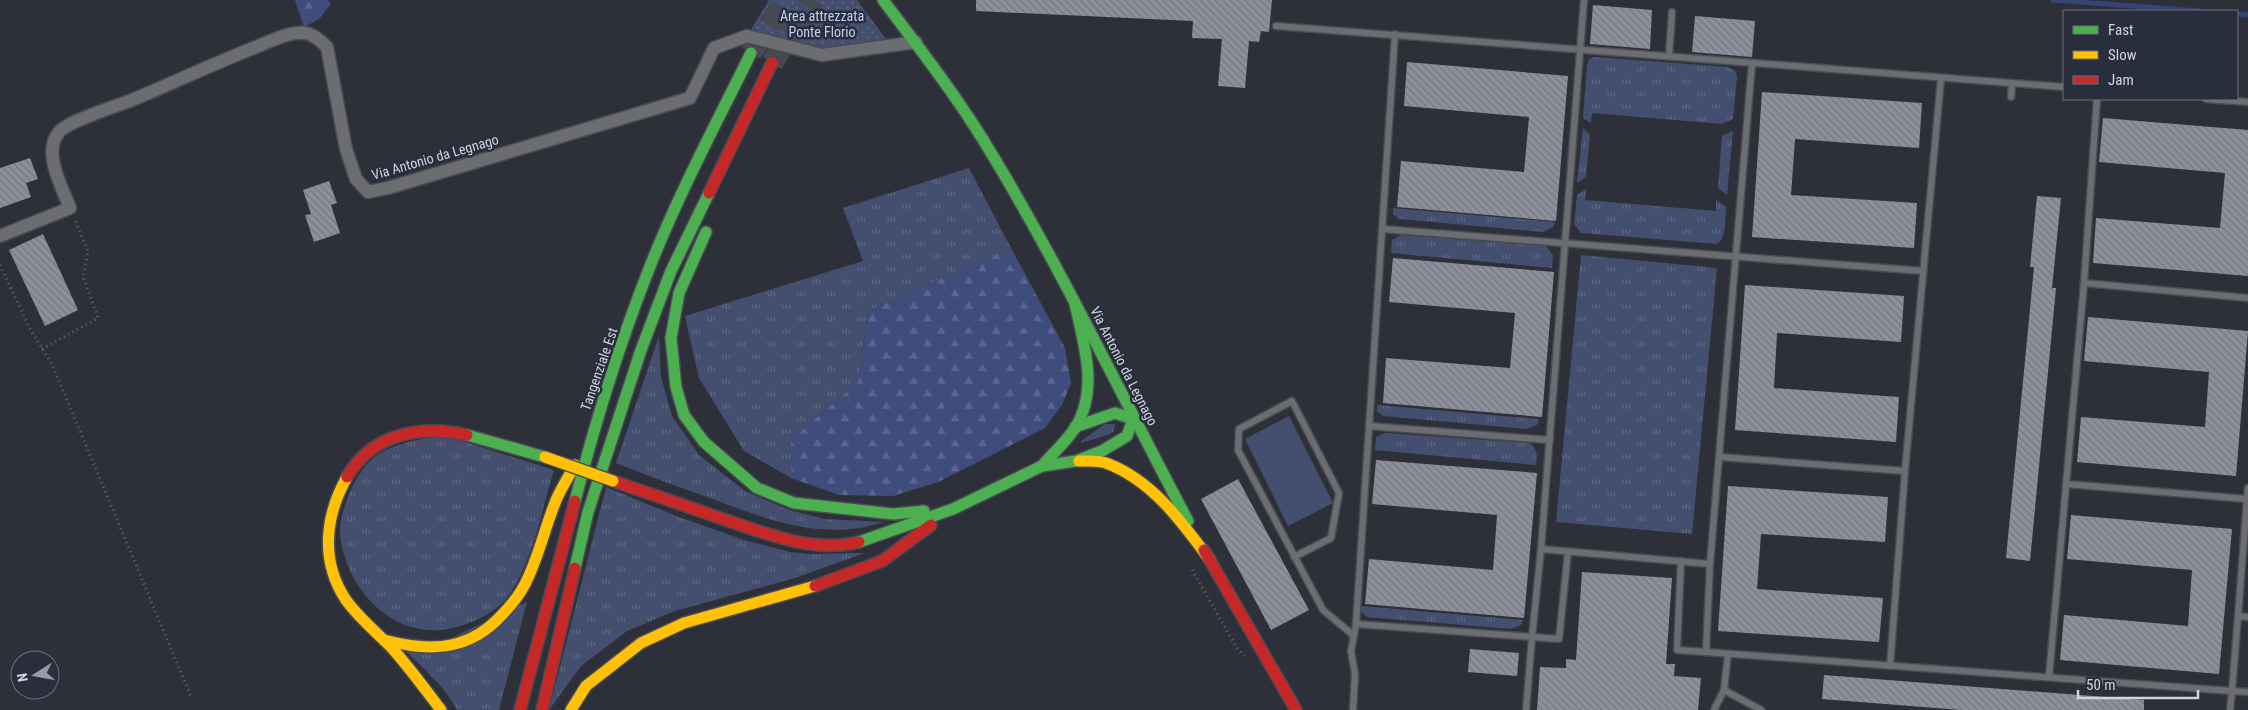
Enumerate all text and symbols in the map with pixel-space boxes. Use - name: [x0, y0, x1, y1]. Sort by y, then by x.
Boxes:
- park label: Area attrezzata Ponte Florio: [780, 8, 864, 40]
- legend: [2063, 10, 2238, 100]
- text: Fast: [2108, 21, 2133, 39]
- text: Slow: [2108, 46, 2137, 64]
- text: Jam: [2108, 71, 2134, 89]
- street label: Via Antonio da Legnago: [370, 131, 500, 183]
- street label: Via Antonio da Legnago: [1087, 304, 1161, 428]
- street label: Tangenziale Est: [577, 325, 621, 413]
- north arrow: [10, 650, 60, 700]
- scale bar: [2078, 668, 2198, 700]
- text: N: [14, 672, 31, 683]
- text: 50 m: [2086, 676, 2116, 694]

